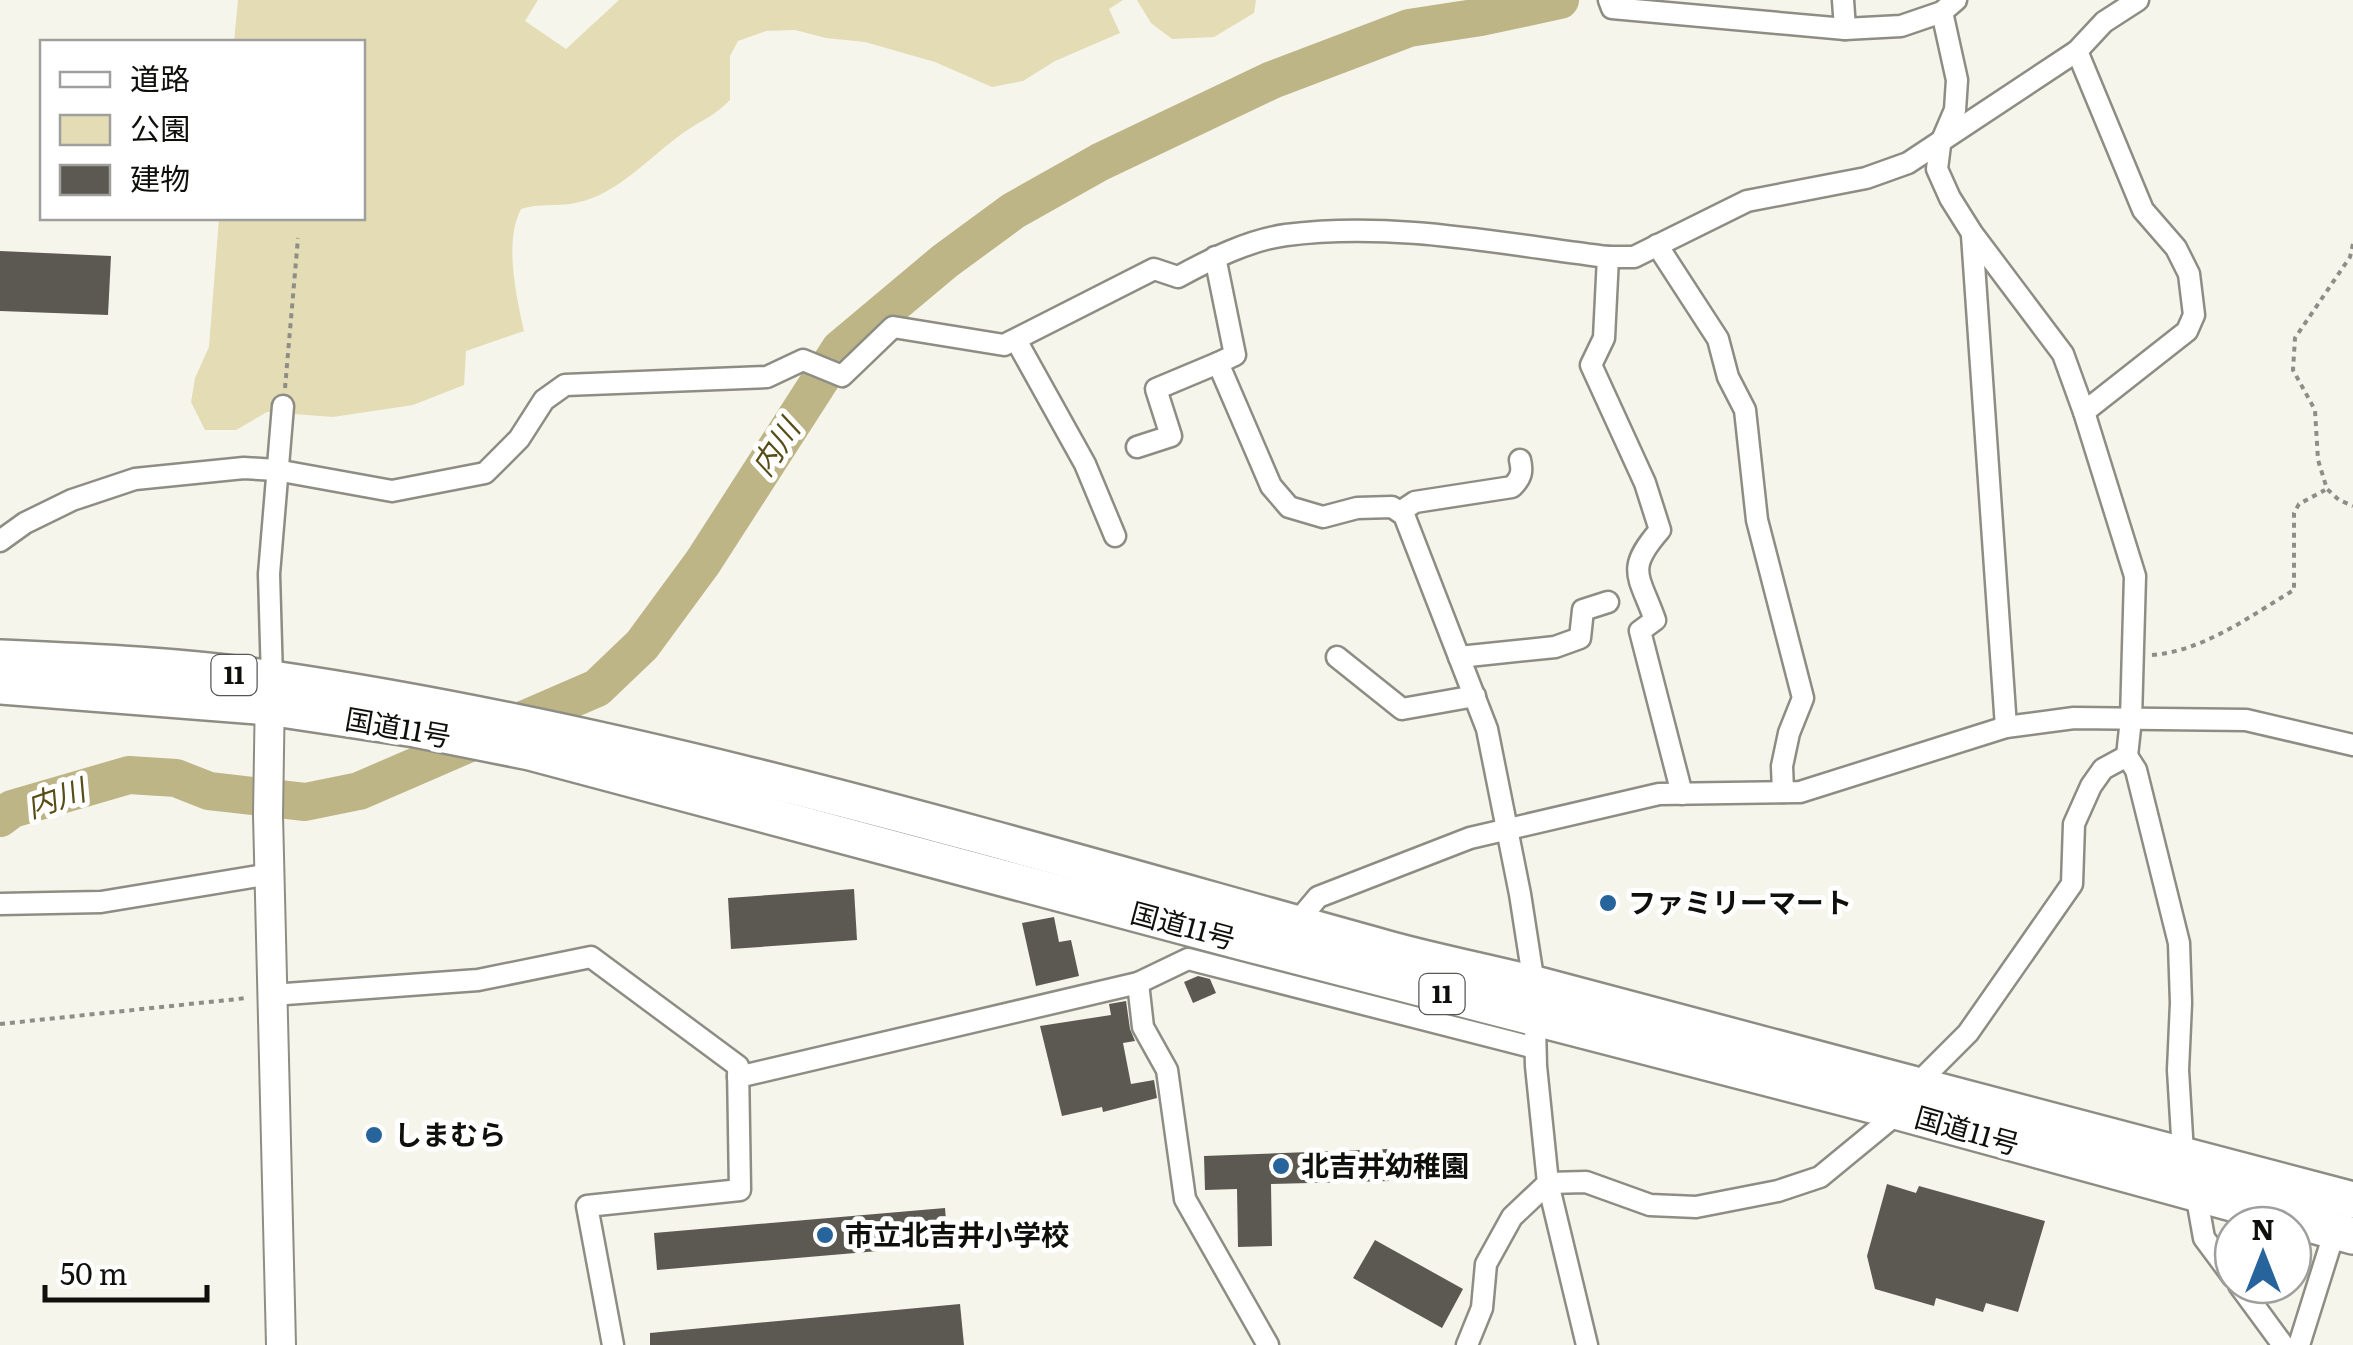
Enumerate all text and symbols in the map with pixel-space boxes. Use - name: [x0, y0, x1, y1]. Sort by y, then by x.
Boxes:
- legend: [40, 40, 365, 220]
- text: 道路: [130, 55, 190, 99]
- text: 公園: [130, 105, 190, 149]
- text: 建物: [130, 155, 190, 199]
- water label: 内川: [739, 407, 810, 484]
- road number: 11: [212, 655, 256, 695]
- street label: 国道11号: [342, 696, 455, 756]
- water label: 内川: [19, 765, 93, 827]
- place label: ファミリーマート: [1628, 880, 1852, 922]
- street label: 国道11号: [1127, 890, 1241, 958]
- marker: ファミリーマート: [1597, 892, 1619, 914]
- road number: 11: [1420, 974, 1464, 1014]
- street label: 国道11号: [1910, 1094, 2025, 1164]
- place label: しまむら: [394, 1112, 506, 1154]
- marker: しまむら: [363, 1124, 385, 1146]
- place label: 北吉井幼稚園: [1301, 1143, 1469, 1185]
- marker: 北吉井幼稚園: [1270, 1155, 1292, 1177]
- north arrow: [2213, 1205, 2313, 1305]
- text: N: [2251, 1207, 2275, 1249]
- place label: 市立北吉井小学校: [845, 1212, 1069, 1254]
- marker: 市立北吉井小学校: [814, 1224, 836, 1246]
- scale bar: [45, 1240, 208, 1302]
- text: 50 m: [60, 1250, 128, 1294]

